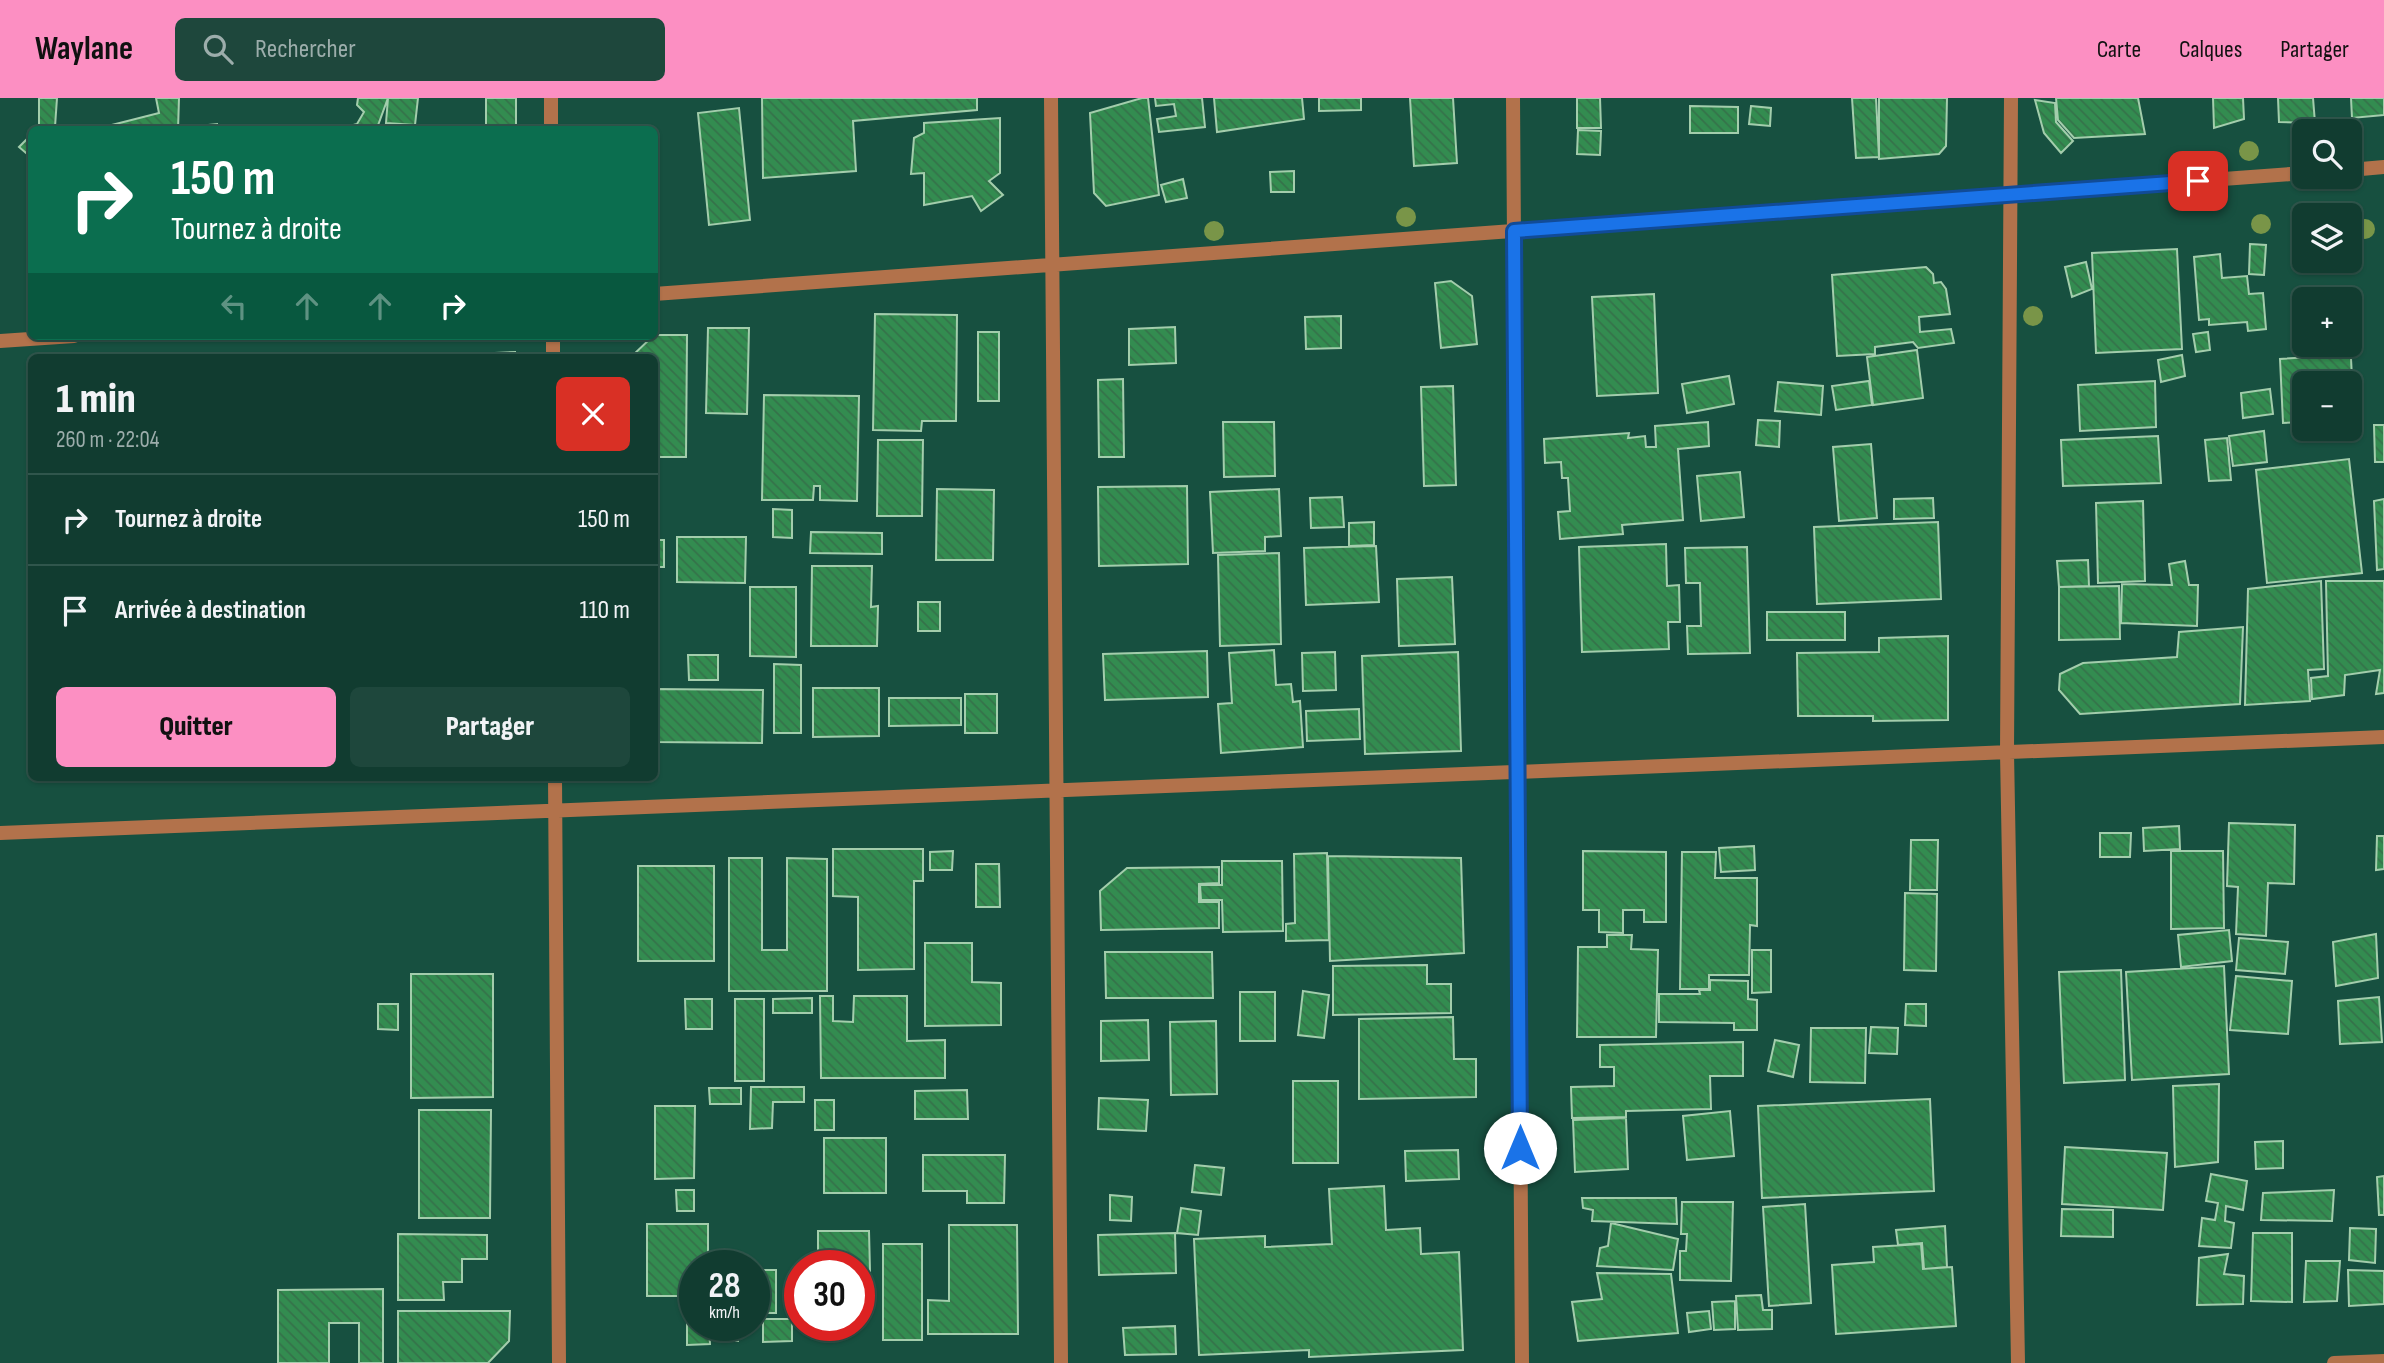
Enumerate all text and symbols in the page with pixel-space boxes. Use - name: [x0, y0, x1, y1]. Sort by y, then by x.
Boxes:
- search box: [175, 18, 665, 81]
- text: Waylane: [35, 29, 133, 69]
- icon: search: [199, 30, 237, 68]
- text: Rechercher: [255, 34, 356, 65]
- text: Carte: [2097, 35, 2141, 64]
- text: Calques: [2179, 35, 2242, 64]
- text: Partager: [2280, 35, 2349, 64]
- map controls: [2292, 119, 2362, 441]
- button: search: [2292, 119, 2362, 189]
- text: 150 m: [171, 150, 275, 209]
- pin: [2168, 151, 2228, 211]
- icon: right: [56, 154, 147, 245]
- icon: arrive: [2179, 162, 2217, 200]
- button: layers: [2292, 203, 2362, 273]
- text: Tournez à droite: [171, 210, 342, 249]
- icon: left: [215, 287, 253, 325]
- icon: ahead: [288, 287, 326, 325]
- icon: ahead: [361, 287, 399, 325]
- icon: right: [434, 287, 472, 325]
- button: +: [2292, 287, 2362, 357]
- button: −: [2292, 371, 2362, 441]
- text: 1 min: [56, 374, 136, 425]
- button: close: [556, 377, 630, 451]
- text: 260 m · 22:04: [56, 426, 159, 454]
- icon: right: [56, 501, 94, 539]
- text: Tournez à droite: [115, 504, 262, 535]
- text: 150 m: [578, 504, 630, 535]
- icon: arrive: [56, 592, 94, 630]
- text: Arrivée à destination: [115, 595, 306, 626]
- text: 110 m: [579, 595, 630, 626]
- button: Quitter: [56, 687, 336, 767]
- button: Partager: [350, 687, 630, 767]
- position arrow: [1483, 1111, 1557, 1185]
- speed limit sign: 30: [784, 1250, 875, 1341]
- text: 28: [709, 1265, 740, 1308]
- text: km/h: [709, 1302, 740, 1323]

